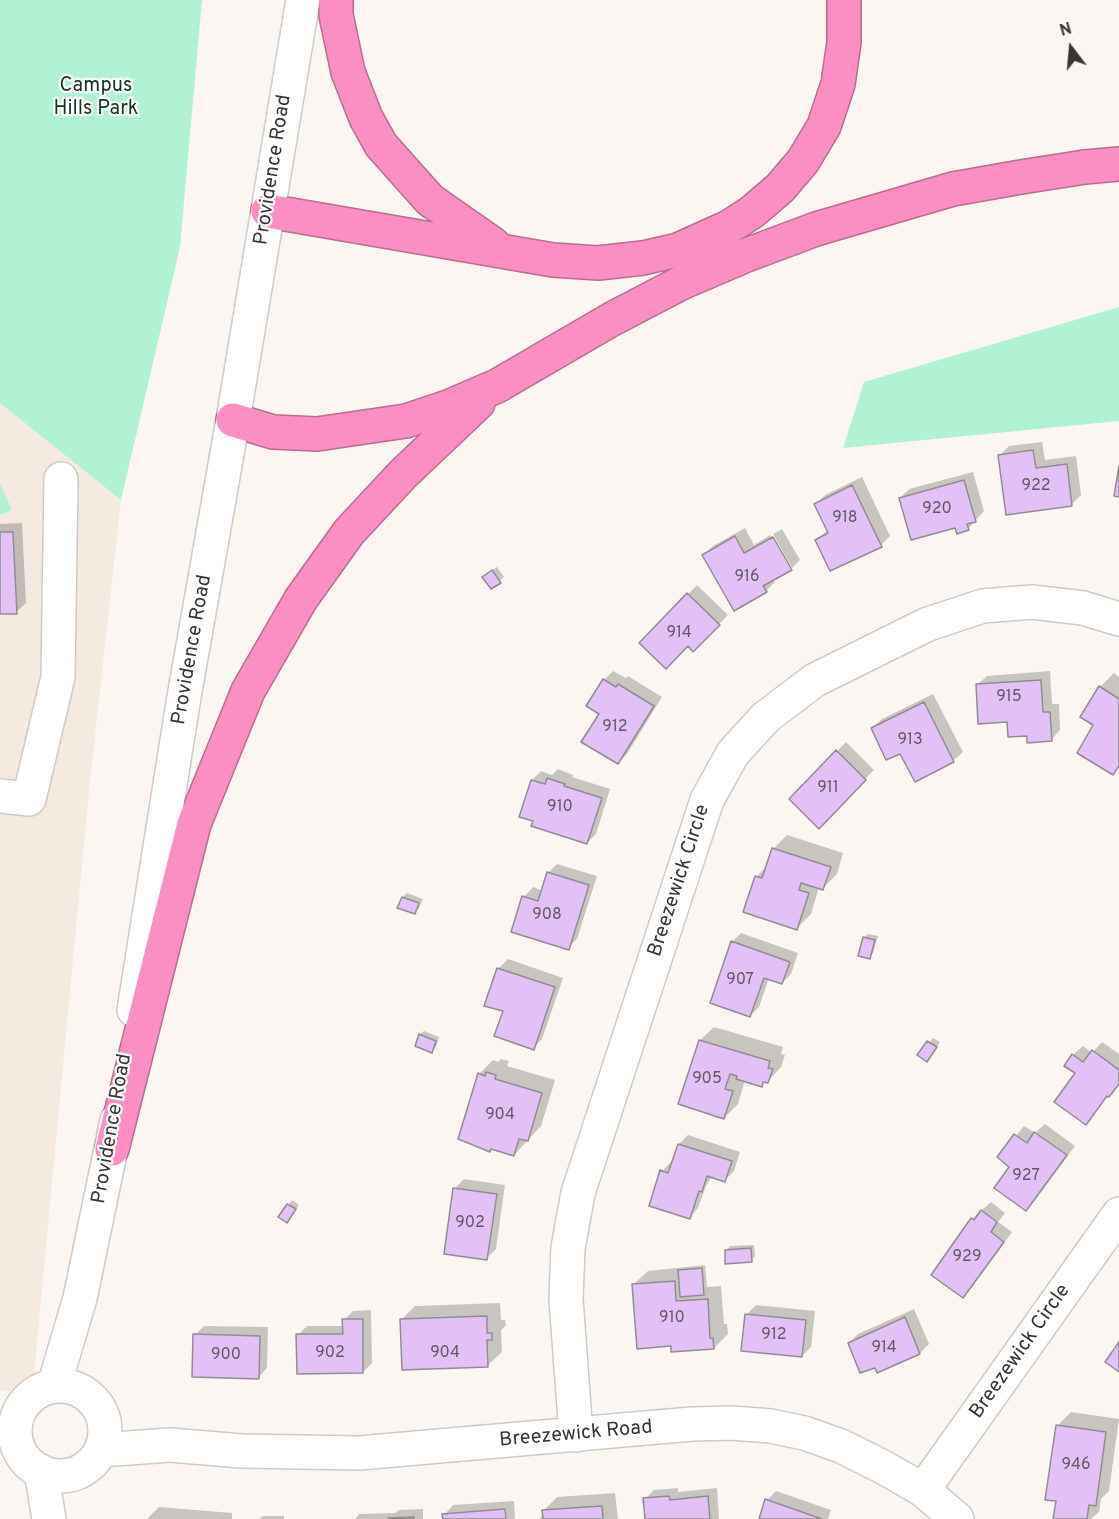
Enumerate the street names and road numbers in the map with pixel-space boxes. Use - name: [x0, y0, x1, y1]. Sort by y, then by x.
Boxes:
- street label: Providence Road: [250, 93, 298, 247]
- street label: Providence Road: [168, 573, 218, 727]
- street label: Breezewick Circle: [644, 802, 716, 960]
- street label: Providence Road: [88, 1052, 138, 1206]
- street label: Breezewick Circle: [966, 1280, 1076, 1424]
- street label: Breezewick Road: [498, 1416, 654, 1454]

